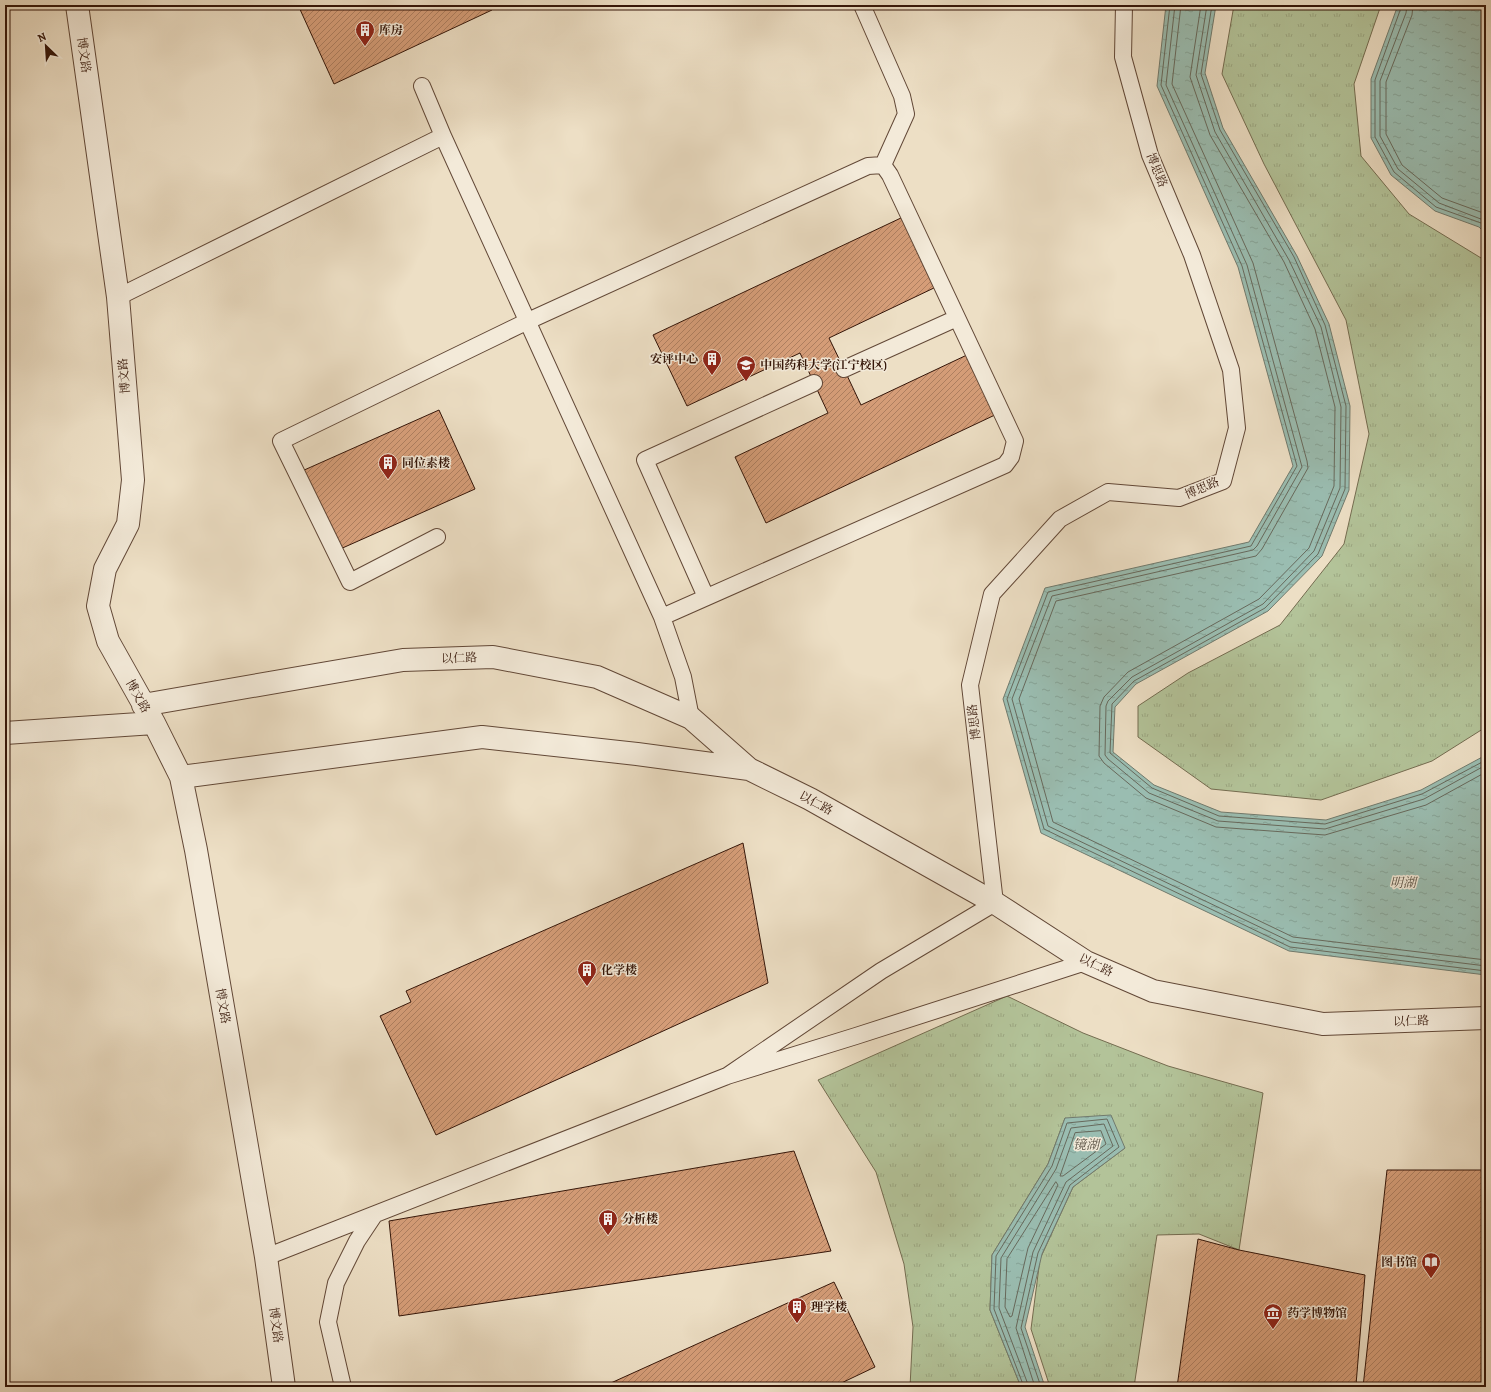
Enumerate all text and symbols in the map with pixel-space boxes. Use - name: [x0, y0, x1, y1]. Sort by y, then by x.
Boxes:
- building icon: 库房: [354, 19, 376, 47]
- place label: 库房: [379, 22, 403, 38]
- north arrow: [26, 26, 66, 66]
- text: N: [35, 29, 49, 46]
- street label: 博文路: [74, 36, 94, 74]
- street label: 博思路: [1143, 150, 1171, 190]
- building icon: 安评中心: [701, 348, 723, 376]
- place label: 安评中心: [650, 351, 698, 367]
- school or university icon: 中国药科大学(江宁校区): [735, 354, 757, 382]
- street label: 博文路: [114, 357, 134, 395]
- place label: 中国药科大学(江宁校区): [760, 357, 887, 373]
- building icon: 同位素楼: [377, 452, 399, 480]
- place label: 同位素楼: [402, 455, 450, 471]
- street label: 博思路: [1182, 474, 1222, 502]
- street label: 以仁路: [441, 649, 477, 667]
- street label: 博文路: [122, 676, 154, 716]
- street label: 博思路: [964, 703, 984, 741]
- street label: 以仁路: [796, 787, 836, 819]
- water label: 明湖: [1390, 874, 1418, 891]
- street label: 以仁路: [1076, 950, 1116, 980]
- building icon: 化学楼: [576, 959, 598, 987]
- place label: 化学楼: [601, 962, 637, 978]
- street label: 博文路: [212, 987, 234, 1025]
- street label: 以仁路: [1393, 1012, 1429, 1030]
- water label: 镜湖: [1073, 1136, 1101, 1153]
- building icon: 分析楼: [597, 1208, 619, 1236]
- place label: 分析楼: [622, 1211, 658, 1227]
- library icon: 图书馆: [1420, 1251, 1442, 1279]
- place label: 图书馆: [1381, 1254, 1417, 1270]
- building icon: 理学楼: [786, 1296, 808, 1324]
- place label: 理学楼: [811, 1299, 847, 1315]
- museum icon: 药学博物馆: [1262, 1302, 1284, 1330]
- place label: 药学博物馆: [1287, 1305, 1347, 1321]
- street label: 博文路: [266, 1306, 286, 1344]

